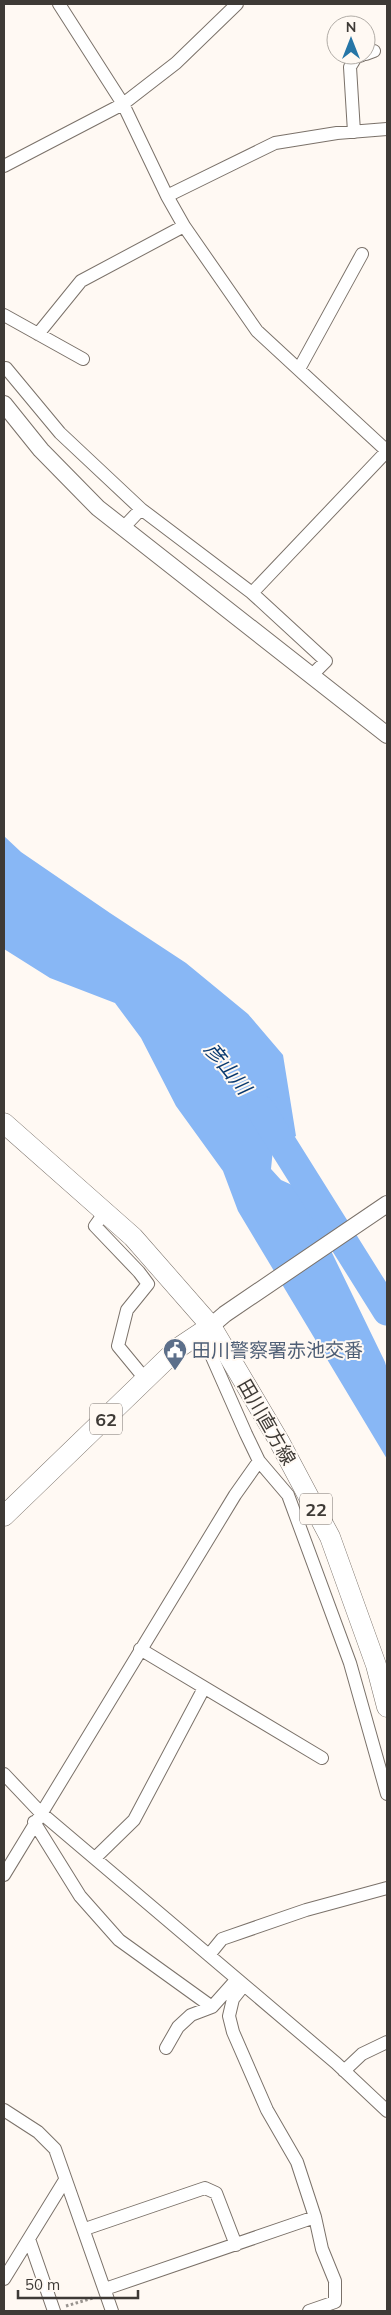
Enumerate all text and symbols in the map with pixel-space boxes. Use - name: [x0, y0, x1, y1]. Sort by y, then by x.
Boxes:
- north arrow: [326, 15, 376, 65]
- text: N: [346, 18, 356, 36]
- water label: 彦山川: [199, 1037, 258, 1101]
- public building icon: 田川警察署赤池交番: [162, 1337, 188, 1371]
- place label: 田川警察署赤池交番: [192, 1338, 363, 1362]
- street label: 田川直方線: [233, 1375, 301, 1469]
- road number: 62: [90, 1404, 122, 1435]
- road number: 22: [300, 1494, 332, 1525]
- scale bar: [18, 2268, 138, 2300]
- text: 50 m: [25, 2275, 60, 2294]

